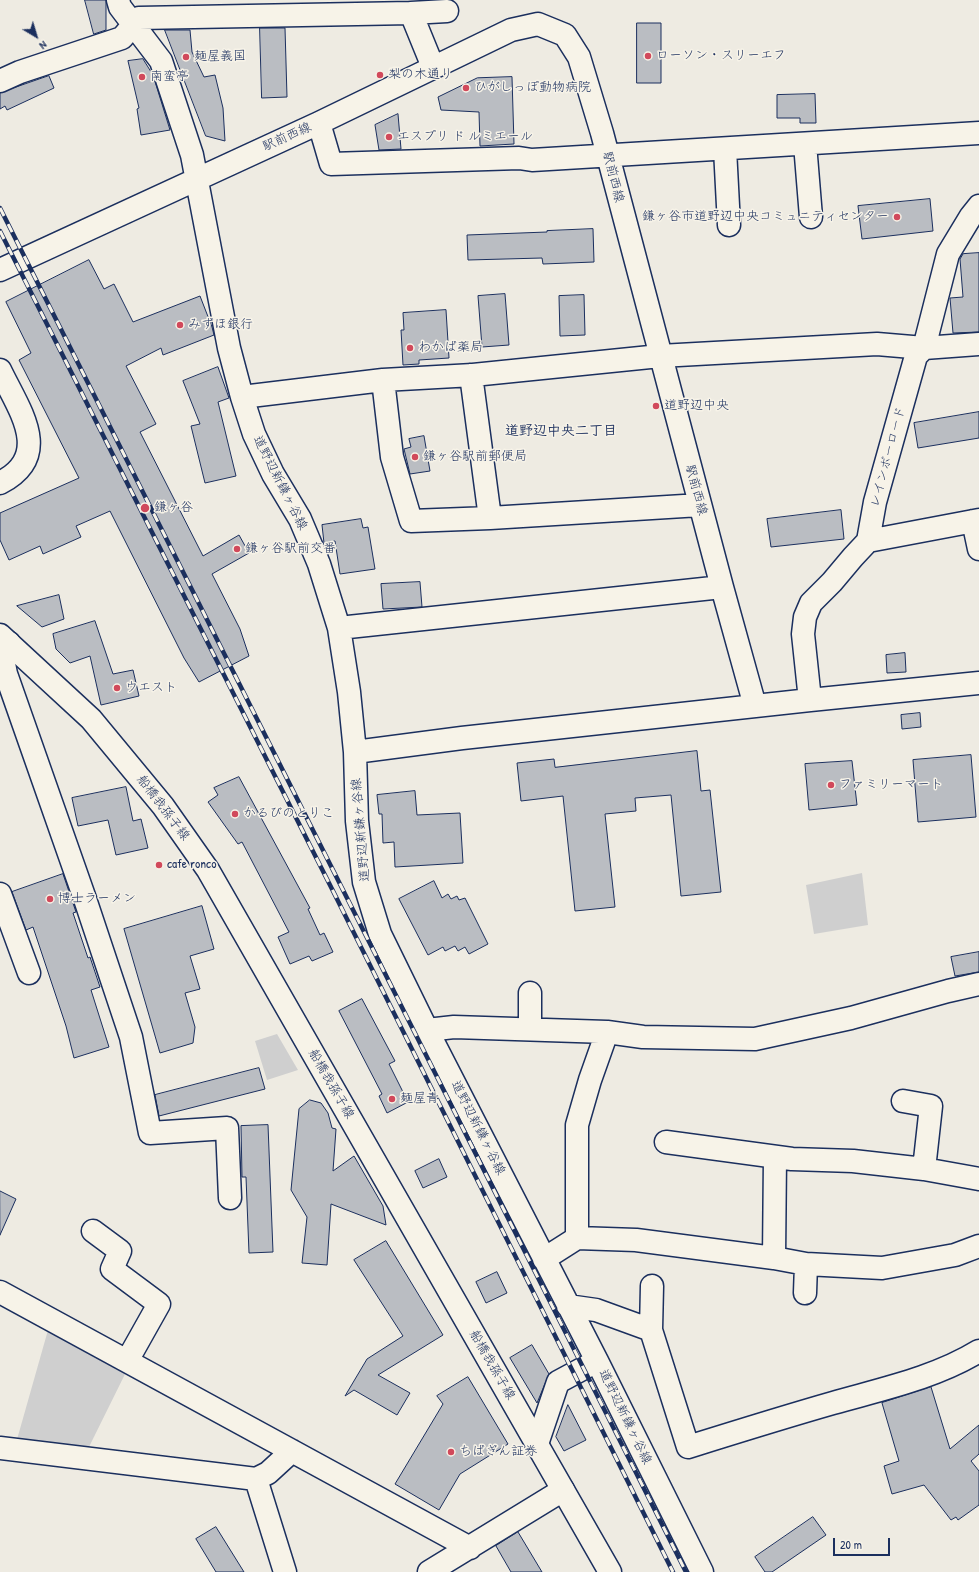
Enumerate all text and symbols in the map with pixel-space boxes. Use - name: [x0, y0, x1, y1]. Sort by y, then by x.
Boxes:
- north arrow: [16, 16, 56, 56]
- text: N: [37, 38, 50, 53]
- place label: ローソン・スリーエフ: [656, 48, 786, 64]
- place label: 麺屋義国: [194, 49, 246, 65]
- marker: ローソン・スリーエフ: [643, 51, 653, 61]
- marker: 麺屋義国: [181, 52, 191, 62]
- place label: 梨の木通り: [388, 67, 453, 83]
- place label: 南蛮亭: [150, 69, 189, 85]
- marker: 梨の木通り: [375, 70, 385, 80]
- marker: 南蛮亭: [137, 72, 147, 82]
- place label: ひがしっぽ動物病院: [474, 80, 591, 96]
- marker: ひがしっぽ動物病院: [461, 83, 471, 93]
- street label: 駅前西線: [260, 119, 314, 155]
- place label: エスプリ ド ルミエール: [397, 129, 533, 145]
- marker: エスプリ ド ルミエール: [384, 132, 394, 142]
- street label: 駅前西線: [599, 150, 627, 204]
- place label: 鎌ヶ谷市道野辺中央コミュニティセンター: [642, 209, 889, 225]
- marker: 鎌ヶ谷市道野辺中央コミュニティセンター: [892, 212, 902, 222]
- place label: みずほ銀行: [188, 317, 253, 333]
- marker: みずほ銀行: [175, 320, 185, 330]
- place label: わかば薬局: [418, 340, 483, 356]
- marker: わかば薬局: [405, 343, 415, 353]
- place label: 道野辺中央: [664, 398, 729, 414]
- marker: 道野辺中央: [651, 401, 661, 411]
- street label: レインボーロード: [867, 405, 909, 509]
- district label: 道野辺中央二丁目: [505, 423, 617, 439]
- street label: 道野辺新鎌ヶ谷線: [249, 433, 311, 533]
- place label: 鎌ヶ谷駅前郵便局: [423, 449, 527, 465]
- marker: 鎌ヶ谷駅前郵便局: [410, 452, 420, 462]
- street label: 駅前西線: [682, 463, 710, 517]
- place label: 鎌ヶ谷: [154, 500, 193, 516]
- marker: 鎌ヶ谷: [139, 502, 151, 514]
- place label: 鎌ヶ谷駅前交番: [245, 541, 336, 557]
- marker: 鎌ヶ谷駅前交番: [232, 544, 242, 554]
- place label: ウエスト: [125, 680, 177, 696]
- marker: ウエスト: [112, 683, 122, 693]
- street label: 船橋我孫子線: [133, 772, 193, 844]
- place label: ファミリーマート: [839, 777, 943, 793]
- street label: 道野辺新鎌ヶ谷線: [349, 778, 373, 882]
- marker: ファミリーマート: [826, 780, 836, 790]
- place label: かるびのとりこ: [243, 806, 334, 822]
- marker: かるびのとりこ: [230, 809, 240, 819]
- place label: cafe ronco: [167, 857, 216, 873]
- marker: cafe ronco: [154, 860, 164, 870]
- place label: 博士ラーメン: [58, 891, 136, 907]
- marker: 博士ラーメン: [45, 894, 55, 904]
- street label: 船橋我孫子線: [305, 1046, 357, 1122]
- street label: 道野辺新鎌ヶ谷線: [447, 1078, 509, 1178]
- place label: 麺屋青: [400, 1091, 439, 1107]
- marker: 麺屋青: [387, 1094, 397, 1104]
- street label: 船橋我孫子線: [466, 1327, 518, 1403]
- street label: 道野辺新鎌ヶ谷線: [595, 1367, 655, 1467]
- place label: ちばぎん証券: [459, 1444, 537, 1460]
- marker: ちばぎん証券: [446, 1447, 456, 1457]
- scale bar: [835, 1530, 892, 1556]
- text: 20 m: [840, 1536, 862, 1553]

